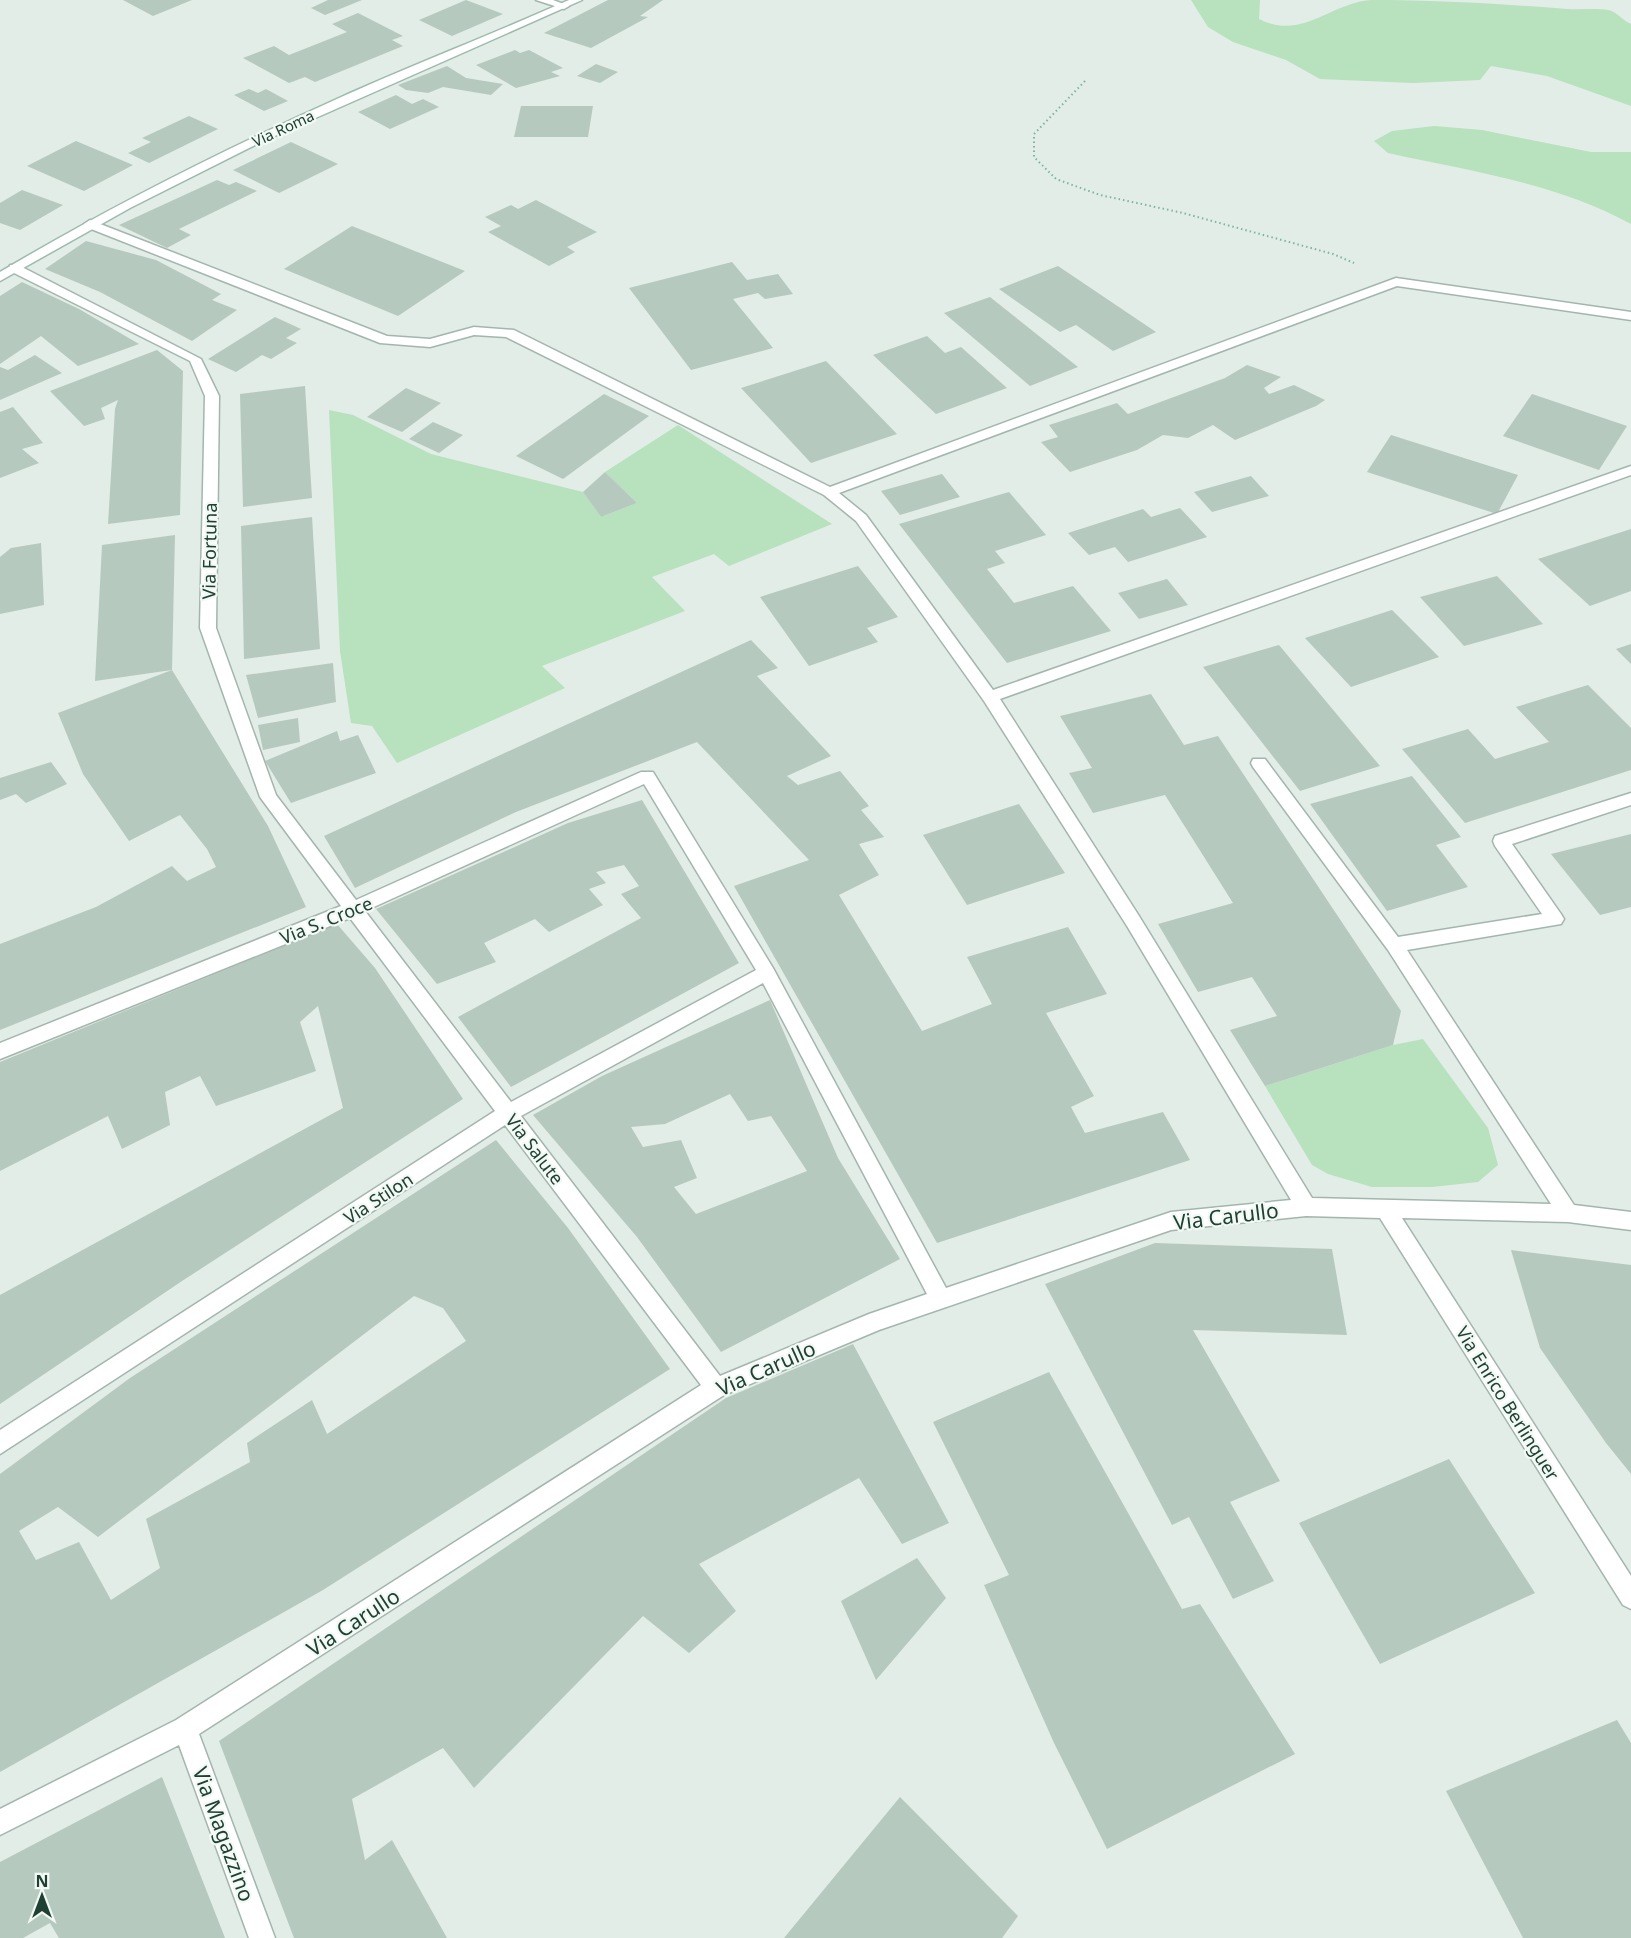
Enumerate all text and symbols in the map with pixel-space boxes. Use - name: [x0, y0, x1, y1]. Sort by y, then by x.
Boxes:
- street label: Via Roma: [249, 105, 317, 151]
- street label: Via Fortuna: [196, 502, 222, 600]
- street label: Via S. Croce: [276, 891, 376, 949]
- street label: Via Salute: [501, 1109, 569, 1189]
- street label: Via Stilon: [339, 1167, 417, 1229]
- street label: Via Carullo: [1172, 1196, 1280, 1236]
- street label: Via Enrico Berlinguer: [1451, 1322, 1565, 1485]
- street label: Via Carullo: [712, 1334, 820, 1402]
- street label: Via Carullo: [301, 1582, 405, 1662]
- street label: Via Magazzino: [187, 1763, 261, 1905]
- north arrow: [12, 1866, 72, 1926]
- text: N: [35, 1870, 49, 1892]

